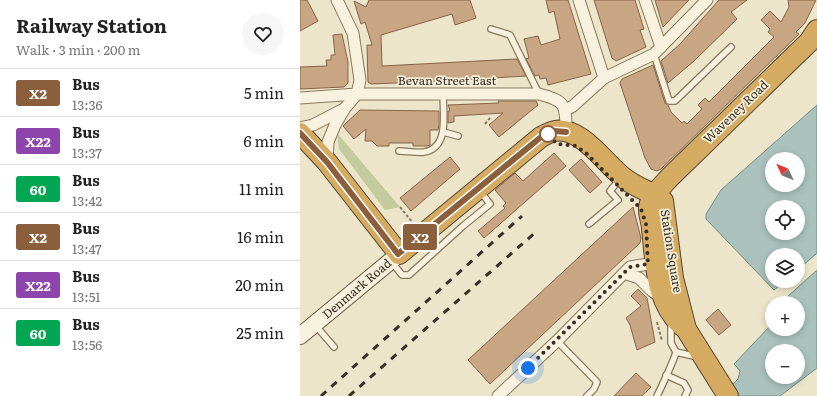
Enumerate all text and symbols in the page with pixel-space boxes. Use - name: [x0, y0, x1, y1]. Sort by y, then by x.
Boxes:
- text: Railway Station: [16, 11, 167, 39]
- button: heart: [242, 13, 284, 55]
- text: Walk · 3 min · 200 m: [16, 40, 140, 59]
- street label: Bevan Street East: [398, 71, 496, 89]
- text: Bus: [72, 72, 100, 95]
- street label: Waveney Road: [699, 75, 772, 147]
- text: 5 min: [244, 81, 284, 104]
- text: X2: [29, 83, 47, 103]
- text: 13:36: [72, 95, 103, 114]
- text: Bus: [72, 120, 100, 143]
- unlabelled marker: [539, 125, 557, 143]
- text: 6 min: [243, 129, 284, 152]
- text: X22: [25, 131, 51, 151]
- text: 13:37: [72, 143, 102, 162]
- north arrow: [765, 152, 805, 192]
- map controls: [765, 152, 805, 384]
- text: Bus: [72, 168, 100, 191]
- text: 11 min: [239, 177, 284, 200]
- text: 60: [30, 179, 46, 199]
- text: 13:42: [72, 191, 102, 210]
- button: locate: [765, 200, 805, 240]
- street label: Station Square: [657, 208, 687, 294]
- text: Bus: [72, 216, 100, 239]
- line badge: X2: [402, 224, 438, 250]
- text: 16 min: [237, 225, 284, 248]
- text: X2: [29, 227, 47, 247]
- text: X2: [411, 227, 429, 247]
- text: 13:47: [72, 239, 102, 258]
- button: layers: [765, 248, 805, 288]
- street label: Denmark Road: [318, 253, 395, 323]
- text: Bus: [72, 264, 100, 287]
- text: 20 min: [235, 273, 284, 296]
- text: X22: [25, 275, 51, 295]
- text: 13:51: [72, 287, 101, 306]
- button: +: [765, 296, 805, 336]
- text: Bus: [72, 312, 100, 335]
- text: 25 min: [236, 321, 284, 344]
- text: 60: [30, 323, 46, 343]
- text: 13:56: [72, 335, 102, 354]
- button: −: [765, 344, 805, 384]
- your location: [518, 358, 538, 378]

